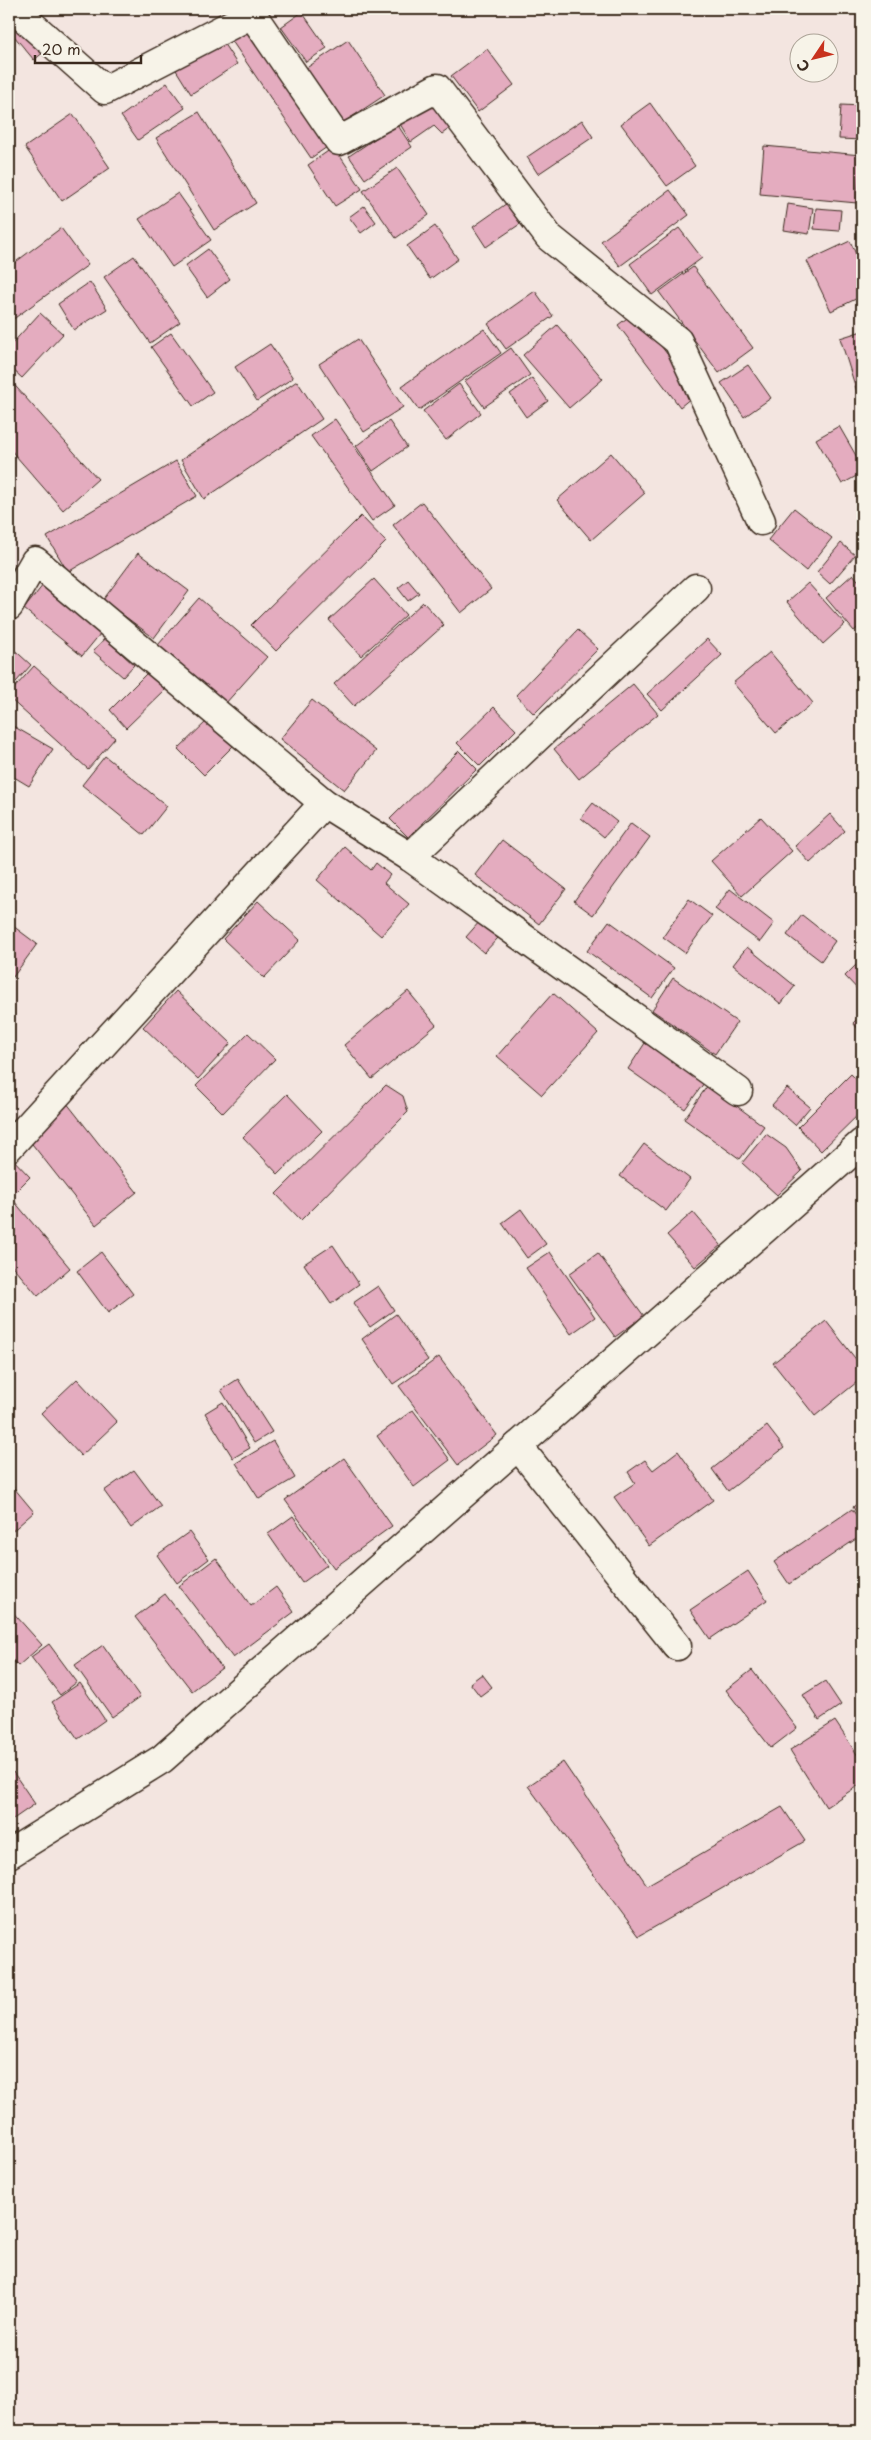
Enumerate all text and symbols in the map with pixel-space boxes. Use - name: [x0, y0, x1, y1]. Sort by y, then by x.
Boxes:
- scale bar: [35, 32, 141, 64]
- north arrow: [788, 32, 838, 82]
- text: 20 m: [42, 37, 81, 60]
- text: С: [791, 55, 815, 76]

